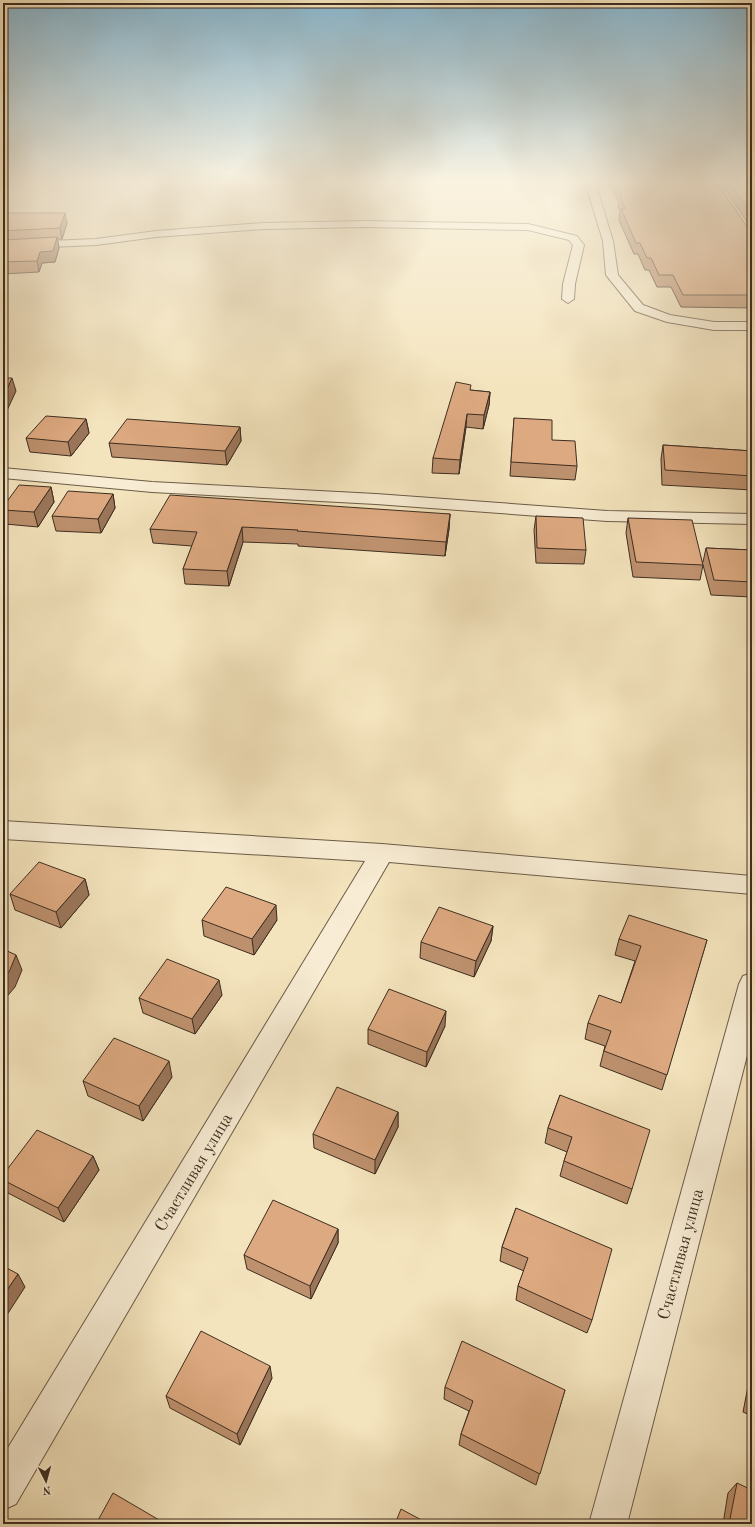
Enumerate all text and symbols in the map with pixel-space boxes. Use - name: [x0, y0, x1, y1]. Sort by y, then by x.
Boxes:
- street label: Счастливая улица: [152, 1110, 237, 1235]
- street label: Счастливая улица: [656, 1187, 707, 1322]
- north arrow: [26, 1461, 66, 1501]
- text: N: [42, 1484, 52, 1495]

